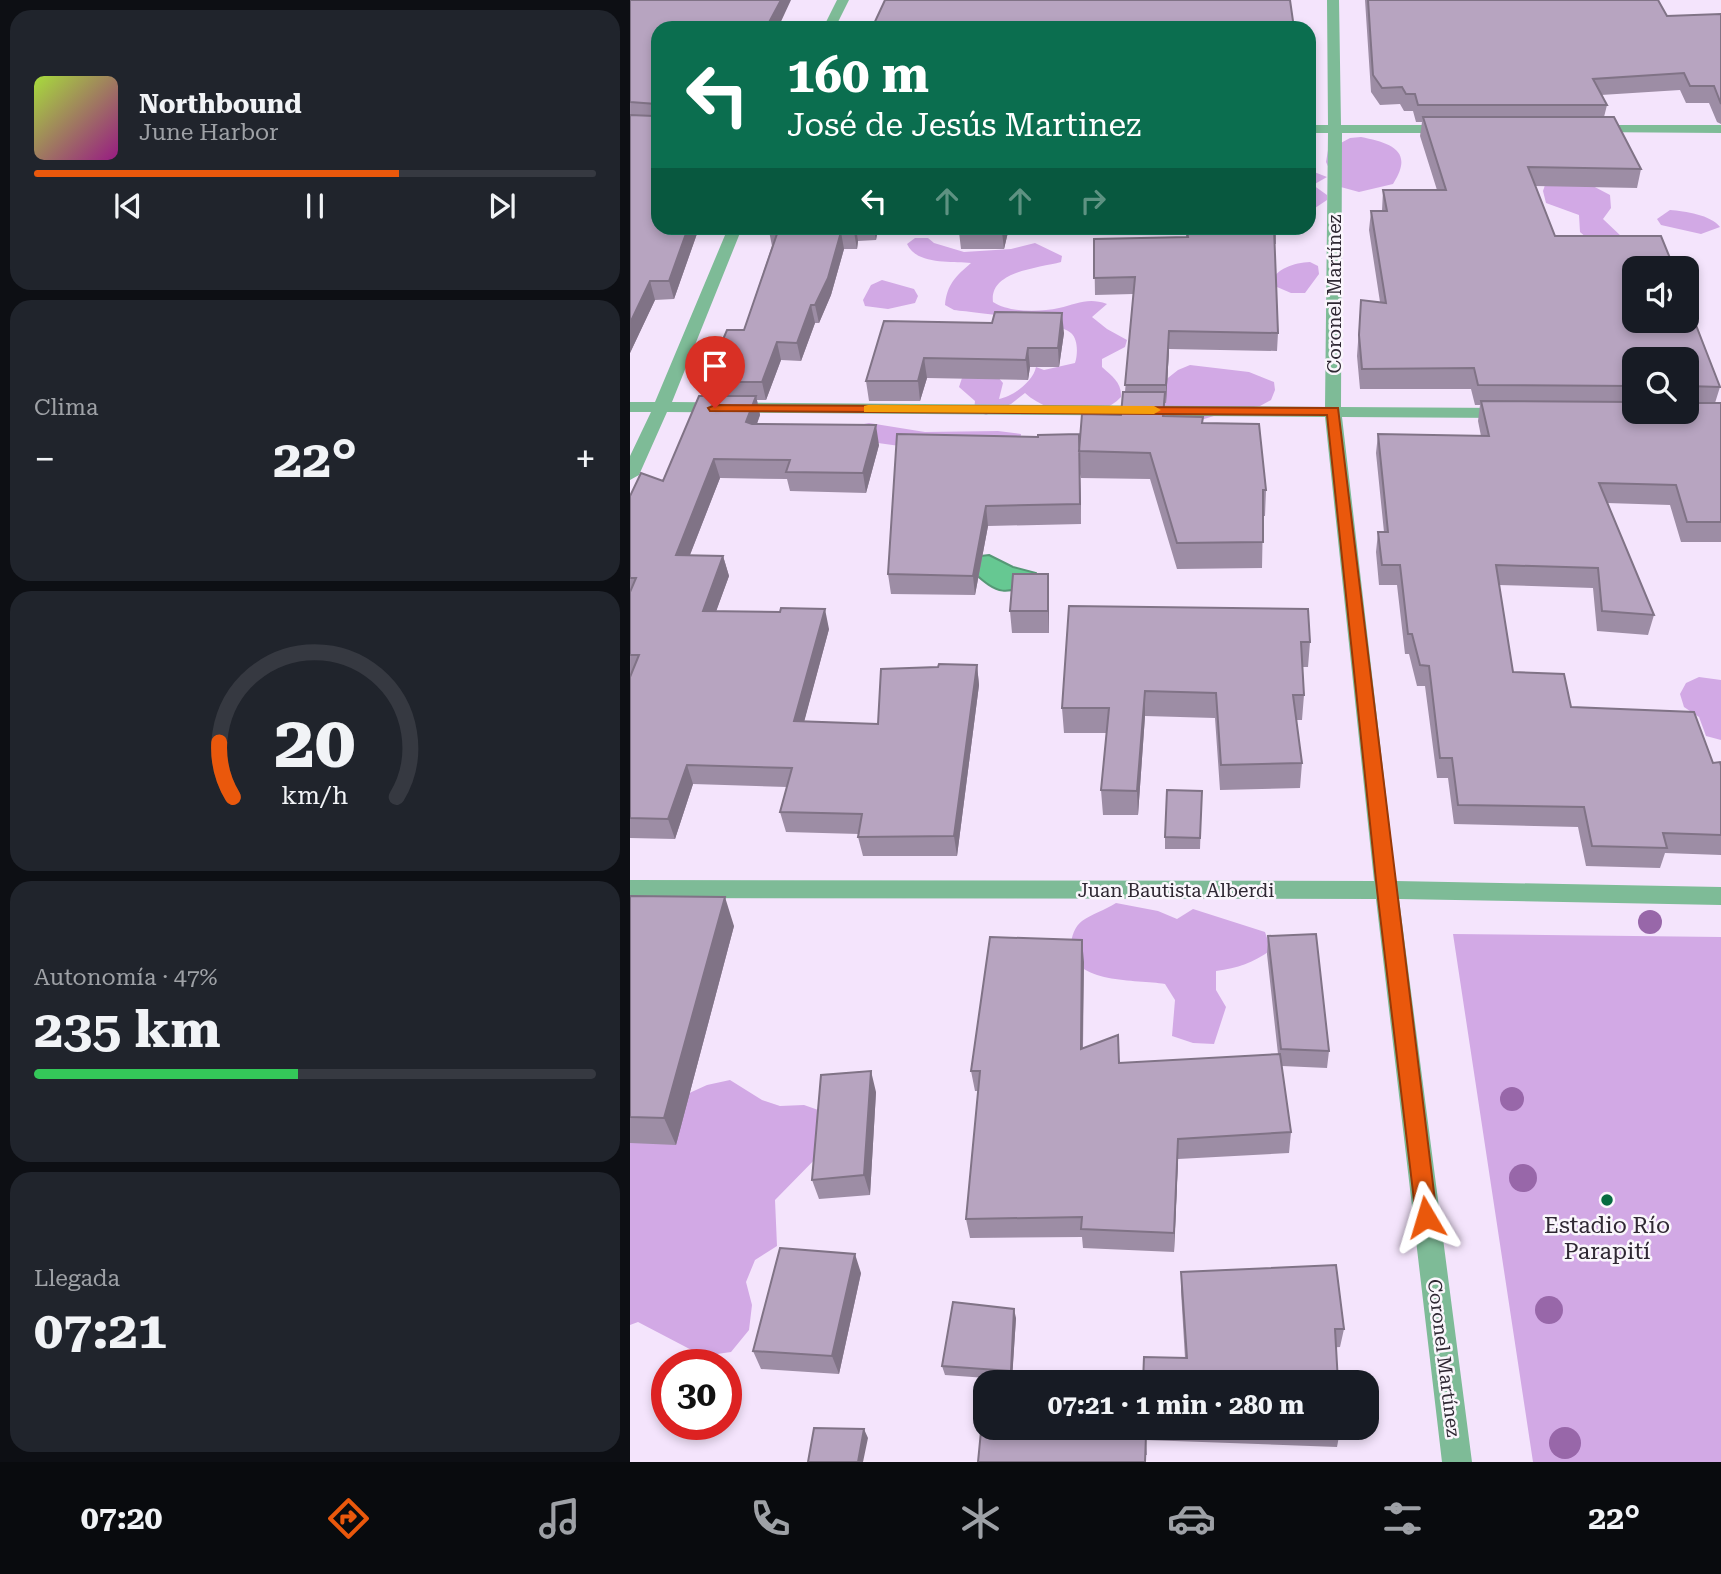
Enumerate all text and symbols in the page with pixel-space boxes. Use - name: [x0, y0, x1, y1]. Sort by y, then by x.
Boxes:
- text: 160 m: [787, 47, 929, 104]
- icon: left: [672, 49, 763, 140]
- text: Northbound: [139, 89, 302, 119]
- text: José de Jesús Martinez: [787, 106, 1141, 144]
- text: June Harbor: [139, 119, 279, 146]
- icon: left: [855, 182, 893, 220]
- icon: ahead: [928, 182, 966, 220]
- icon: ahead: [1001, 182, 1039, 220]
- icon: right: [1074, 182, 1112, 220]
- icon: previous: [109, 187, 147, 225]
- icon: pause: [296, 187, 334, 225]
- icon: next: [483, 187, 521, 225]
- street label: Coronel Martínez: [1323, 215, 1346, 373]
- map controls: [1622, 256, 1699, 424]
- button: sound: [1622, 256, 1699, 333]
- pin: [685, 336, 745, 408]
- icon: arrive: [696, 347, 734, 385]
- button: search: [1622, 347, 1699, 424]
- text: Clima: [34, 394, 98, 421]
- text: 22°: [273, 429, 357, 490]
- text: −: [34, 437, 55, 481]
- text: +: [575, 437, 596, 481]
- text: 20: [274, 700, 356, 785]
- text: km/h: [282, 781, 348, 810]
- street label: Juan Bautista Alberdi: [1078, 879, 1274, 902]
- text: Autonomía · 47%: [34, 964, 218, 991]
- text: 235 km: [34, 999, 221, 1060]
- position arrow: [1389, 1180, 1463, 1254]
- marker: Estadio Río Parapití: [1599, 1192, 1615, 1208]
- place label: Estadio Río Parapití: [1544, 1212, 1670, 1265]
- text: Llegada: [34, 1265, 120, 1292]
- street label: Coronel Martínez: [1423, 1278, 1465, 1438]
- text: 07:21: [34, 1300, 167, 1361]
- speed limit sign: 30: [651, 1349, 742, 1440]
- text: 07:21 · 1 min · 280 m: [1048, 1390, 1304, 1420]
- icon: directions: [324, 1494, 373, 1543]
- icon: music: [535, 1494, 584, 1543]
- icon: phone: [746, 1494, 795, 1543]
- icon: climate: [956, 1494, 1005, 1543]
- icon: car: [1167, 1494, 1216, 1543]
- icon: filters: [1378, 1494, 1427, 1543]
- text: 07:20: [81, 1499, 163, 1537]
- text: 22°: [1588, 1499, 1640, 1537]

